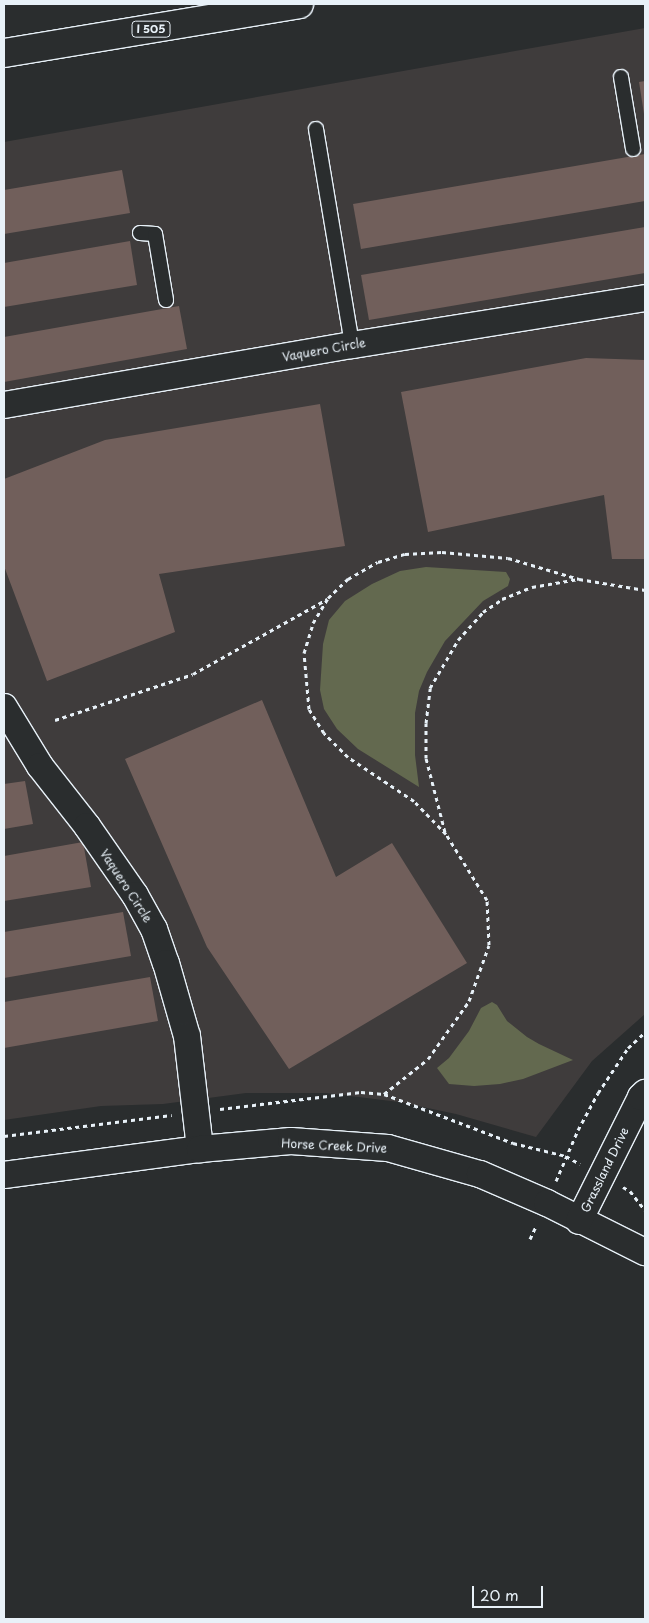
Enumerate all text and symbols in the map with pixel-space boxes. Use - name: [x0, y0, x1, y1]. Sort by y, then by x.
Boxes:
- road number: I 505: [131, 20, 171, 38]
- street label: Vaquero Circle: [281, 336, 367, 364]
- street label: Vaquero Circle: [97, 847, 155, 925]
- street label: Grassland Drive: [578, 1125, 632, 1215]
- street label: Horse Creek Drive: [280, 1136, 388, 1156]
- scale bar: [474, 1576, 545, 1608]
- text: 20 m: [480, 1583, 519, 1606]

